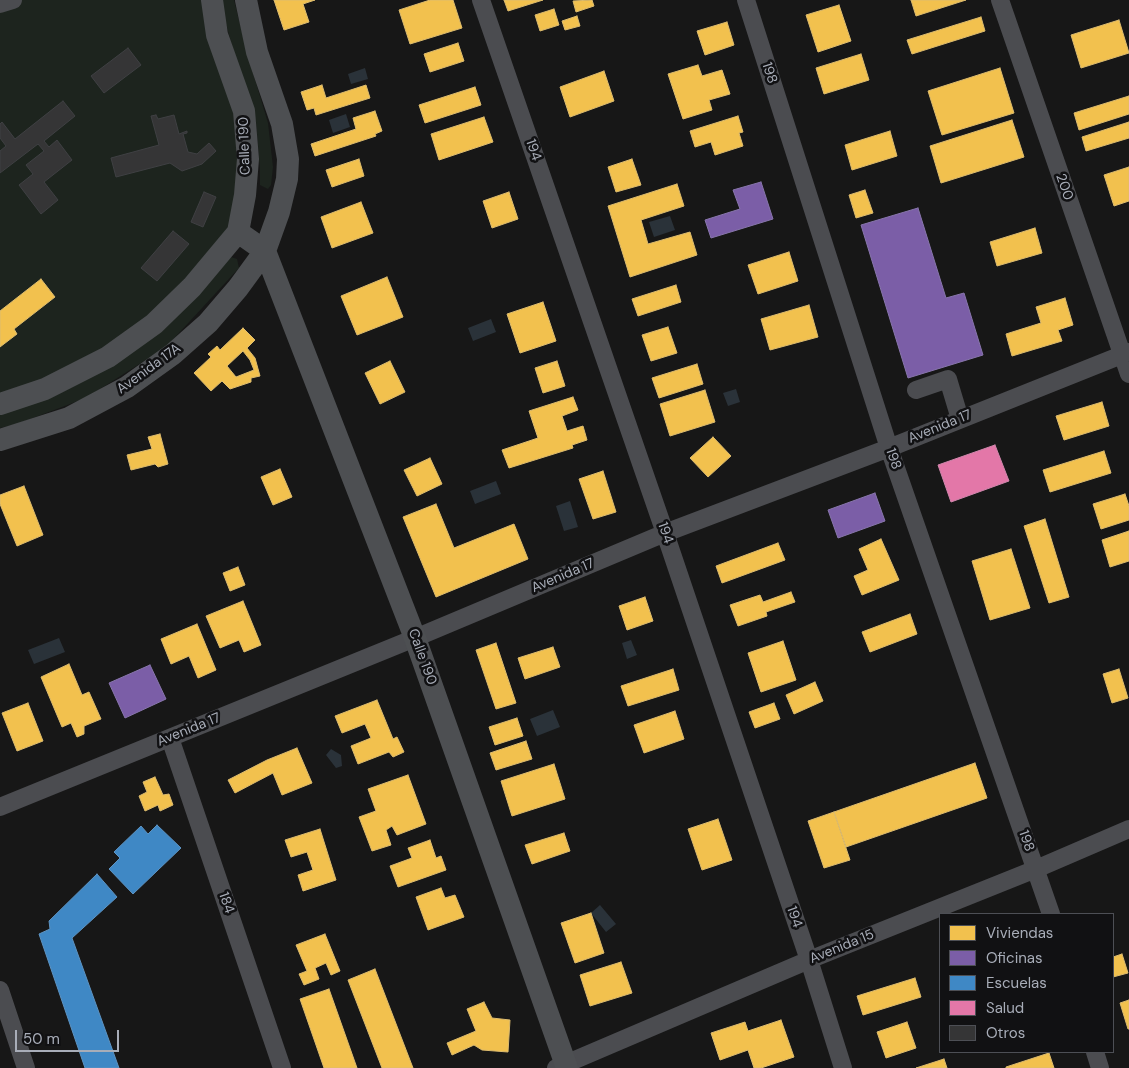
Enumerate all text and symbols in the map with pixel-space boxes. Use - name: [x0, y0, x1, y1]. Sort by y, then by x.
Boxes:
- street label: 198: [758, 60, 780, 86]
- street label: Calle 190: [236, 117, 254, 175]
- street label: 194: [522, 137, 544, 163]
- street label: 200: [1052, 171, 1076, 203]
- street label: Avenida 17A: [114, 340, 184, 398]
- street label: Avenida 17: [906, 407, 974, 447]
- street label: 198: [882, 446, 904, 472]
- street label: 194: [654, 520, 676, 546]
- street label: Avenida 17: [529, 555, 597, 597]
- street label: Calle 190: [404, 627, 440, 687]
- street label: Avenida 17: [155, 710, 223, 750]
- street label: 198: [1015, 828, 1037, 854]
- street label: 184: [215, 890, 237, 916]
- street label: 194: [783, 904, 805, 930]
- legend: [939, 913, 1114, 1053]
- text: Viviendas: [986, 923, 1053, 943]
- street label: Avenida 15: [807, 926, 877, 968]
- text: Oficinas: [986, 948, 1043, 968]
- text: Escuelas: [986, 973, 1047, 993]
- text: Salud: [986, 998, 1024, 1018]
- scale bar: [18, 1020, 121, 1052]
- text: Otros: [986, 1023, 1025, 1043]
- text: 50 m: [23, 1029, 60, 1049]

